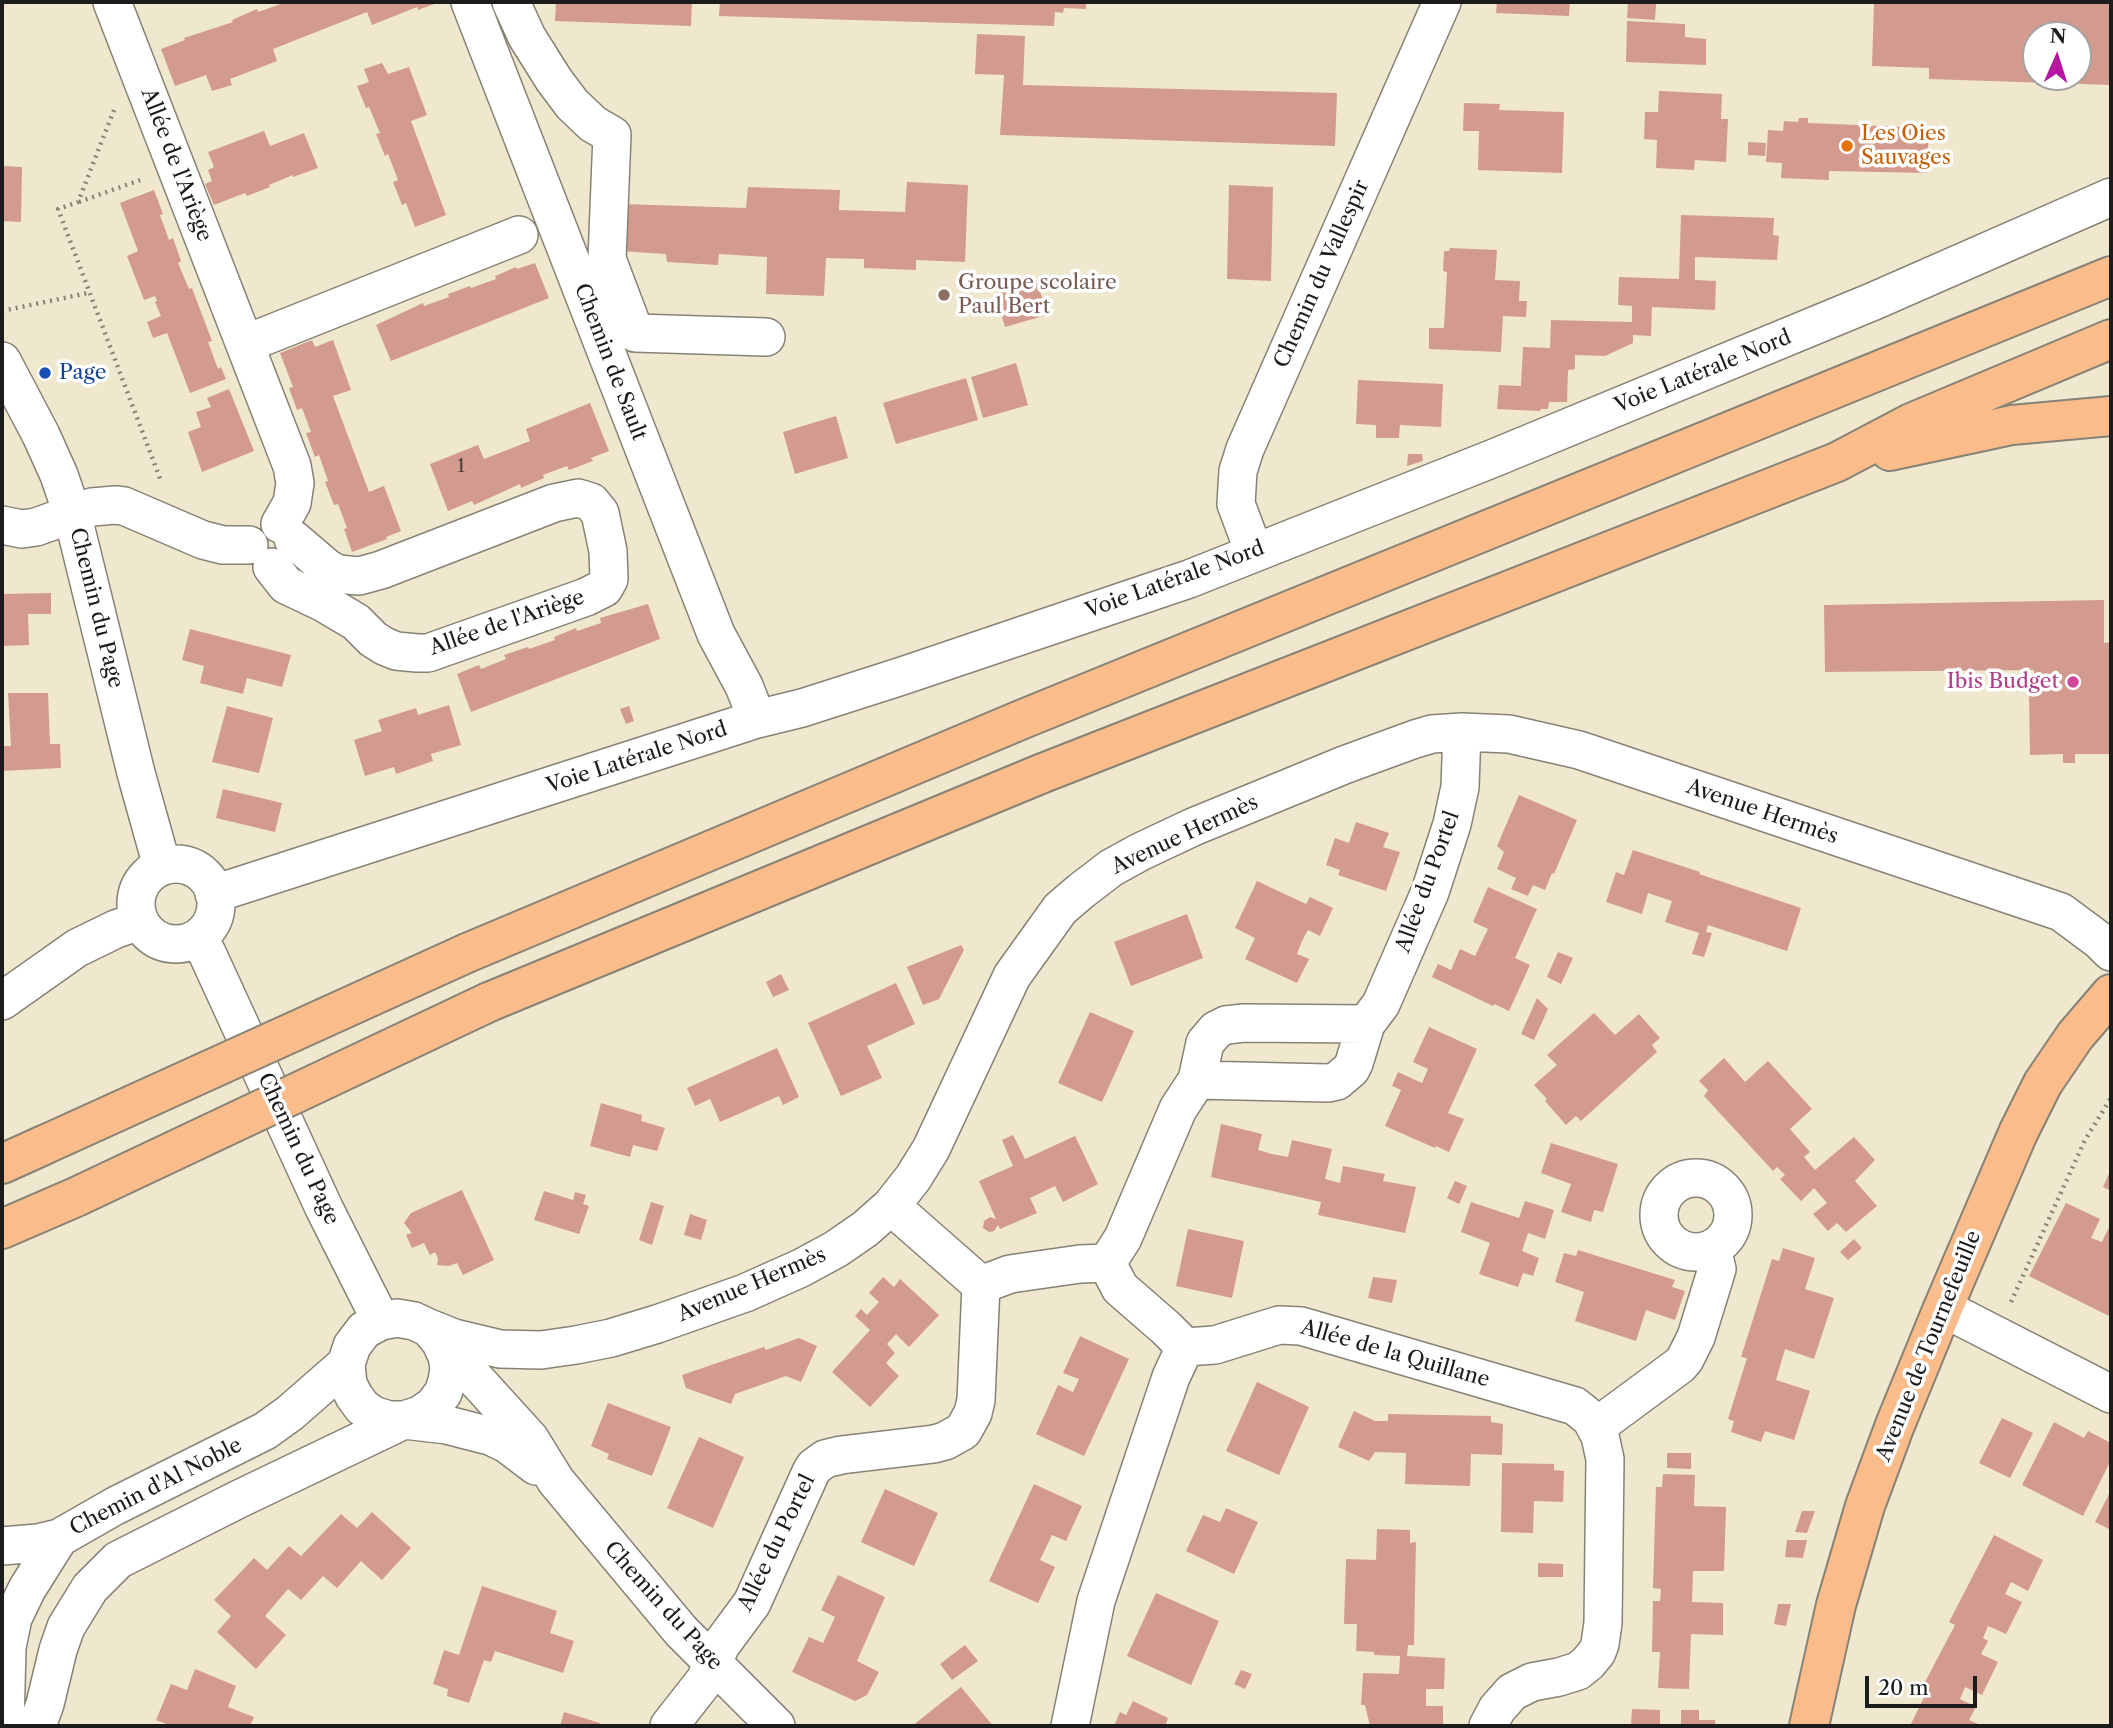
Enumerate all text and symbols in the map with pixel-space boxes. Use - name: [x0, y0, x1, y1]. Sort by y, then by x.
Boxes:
- north arrow: [2022, 21, 2092, 91]
- text: N: [2049, 25, 2067, 48]
- street label: Allée de l'Ariège: [135, 85, 217, 245]
- place label: Les Oies Sauvages: [1861, 121, 1951, 171]
- marker: Les Oies Sauvages: [1839, 138, 1855, 154]
- street label: Chemin du Vallespir: [1269, 176, 1375, 372]
- place label: Groupe scolaire Paul Bert: [958, 270, 1117, 320]
- street label: Chemin de Sault: [568, 280, 652, 444]
- marker: Groupe scolaire Paul Bert: [936, 287, 952, 303]
- street label: Voie Latérale Nord: [1611, 325, 1795, 419]
- place label: Page: [59, 360, 106, 386]
- marker: Page: [37, 365, 53, 381]
- house number: 1: [457, 456, 465, 478]
- street label: Chemin du Page: [64, 525, 128, 691]
- street label: Voie Latérale Nord: [1082, 536, 1268, 624]
- street label: Allée de l'Ariège: [426, 585, 588, 661]
- place label: Ibis Budget: [1947, 669, 2059, 695]
- marker: Ibis Budget: [2065, 674, 2081, 690]
- street label: Voie Latérale Nord: [544, 717, 730, 799]
- street label: Avenue Hermès: [1683, 774, 1841, 850]
- street label: Avenue Hermès: [1108, 790, 1262, 880]
- street label: Allée du Portel: [1391, 808, 1465, 956]
- street label: Chemin du Page: [252, 1069, 344, 1229]
- street label: Avenue de Tournefeuille: [1871, 1227, 1987, 1465]
- street label: Avenue Hermès: [674, 1242, 830, 1328]
- street label: Allée de la Quillane: [1298, 1315, 1492, 1393]
- street label: Chemin d'Al Noble: [66, 1433, 246, 1541]
- street label: Allée du Portel: [733, 1471, 821, 1615]
- street label: Chemin du Page: [599, 1536, 727, 1676]
- scale bar: [1868, 1662, 1980, 1706]
- text: 20 m: [1878, 1675, 1929, 1700]

